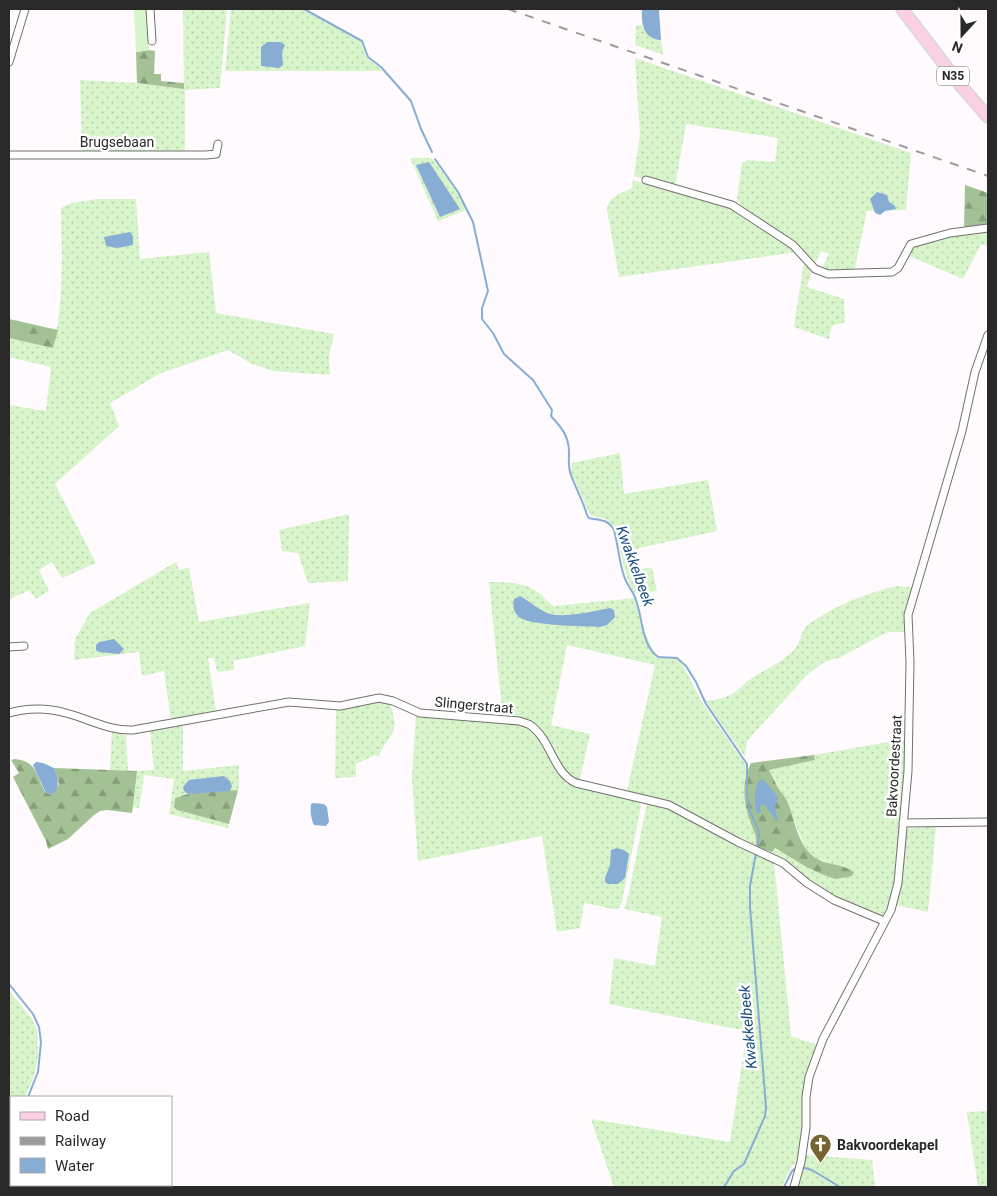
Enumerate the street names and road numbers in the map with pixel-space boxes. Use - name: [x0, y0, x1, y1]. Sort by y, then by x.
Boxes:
- road number: N35: [937, 66, 969, 85]
- street label: Brugsebaan: [80, 134, 154, 150]
- street label: Slingerstraat: [434, 694, 514, 716]
- street label: Bakvoordestraat: [883, 714, 905, 817]

